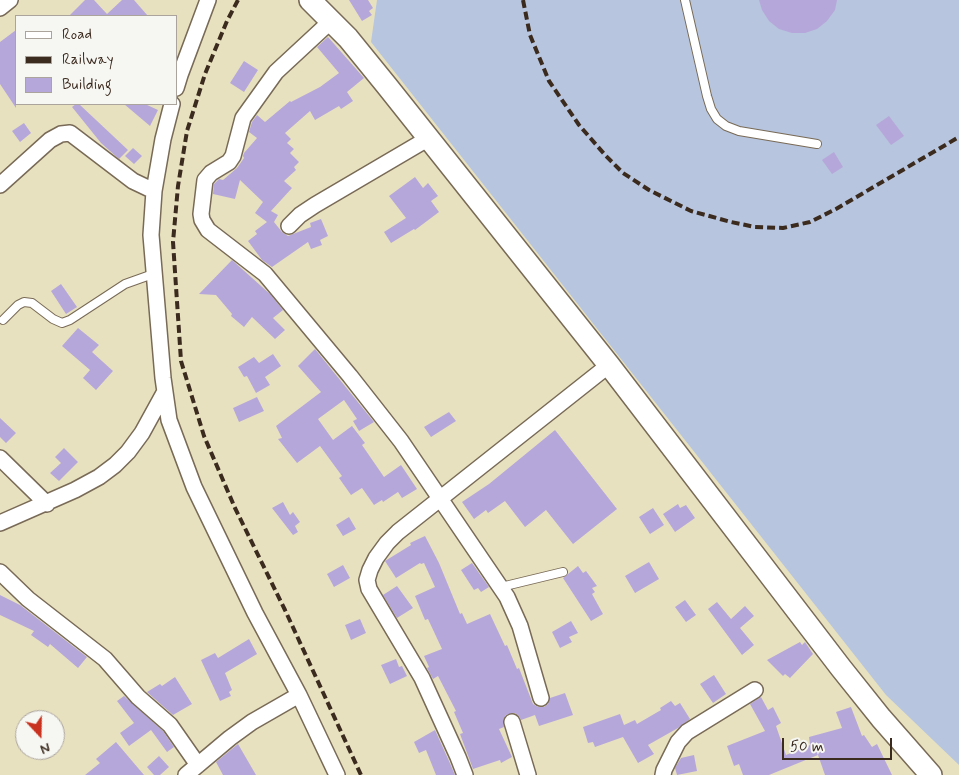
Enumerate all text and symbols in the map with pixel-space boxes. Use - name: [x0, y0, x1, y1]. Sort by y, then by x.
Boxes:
- legend: [15, 15, 178, 105]
- text: Road: [62, 25, 92, 45]
- text: Railway: [62, 50, 114, 70]
- text: Building: [62, 75, 112, 95]
- north arrow: [15, 710, 65, 760]
- scale bar: [784, 728, 894, 760]
- text: 50 m: [790, 737, 824, 757]
- text: N: [37, 738, 53, 758]

